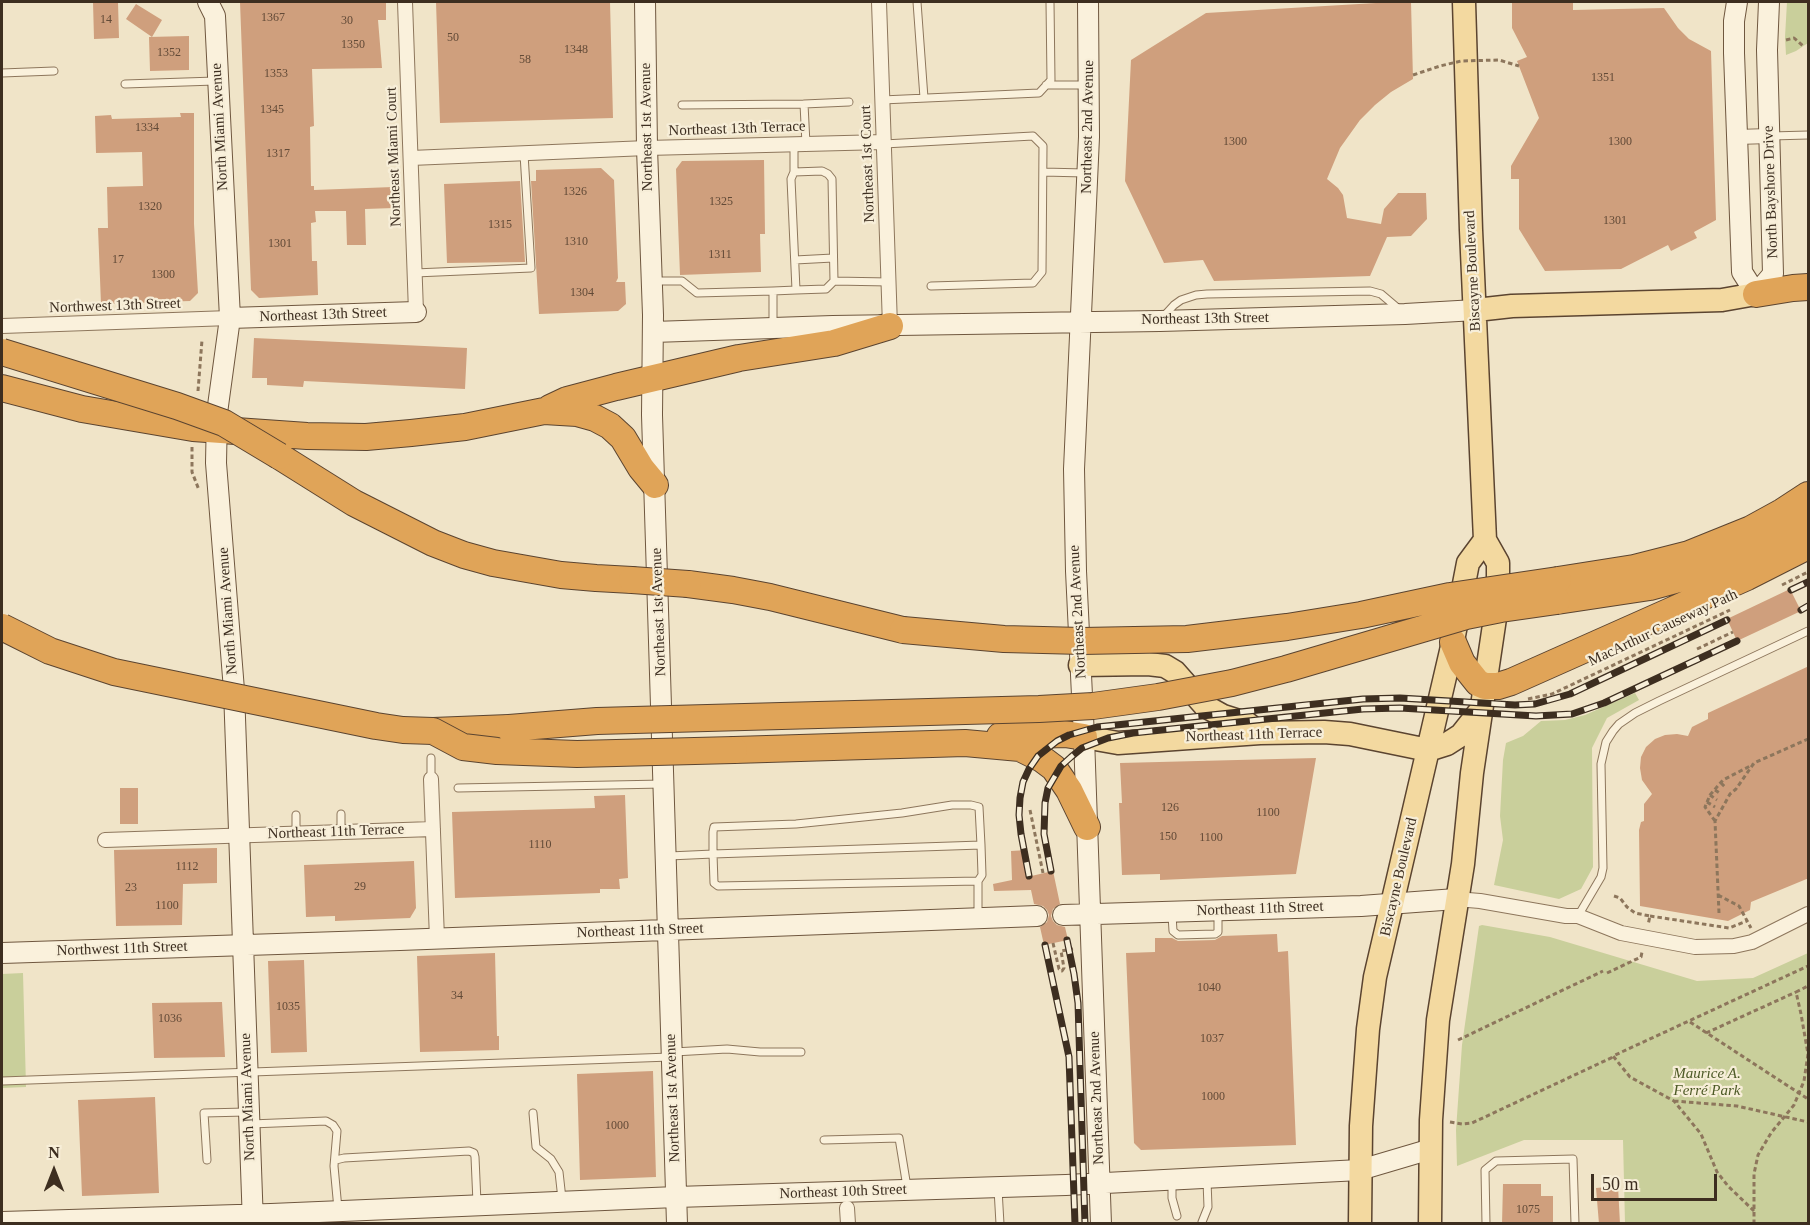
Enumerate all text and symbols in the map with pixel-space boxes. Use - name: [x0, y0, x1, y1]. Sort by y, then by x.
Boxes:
- house number: 1367: [261, 11, 285, 25]
- house number: 14: [100, 13, 112, 27]
- house number: 30: [341, 14, 353, 28]
- house number: 50: [447, 31, 459, 45]
- house number: 1350: [341, 38, 365, 52]
- house number: 1348: [564, 43, 588, 57]
- house number: 1352: [157, 46, 181, 60]
- house number: 58: [519, 53, 531, 67]
- street label: Northeast 2nd Avenue: [1078, 60, 1098, 194]
- street label: Northeast 1st Avenue: [637, 62, 657, 192]
- street label: North Miami Avenue: [208, 63, 232, 191]
- house number: 1353: [264, 67, 288, 81]
- house number: 1351: [1591, 71, 1615, 85]
- street label: Northeast Miami Court: [383, 87, 405, 227]
- house number: 1345: [260, 103, 284, 117]
- street label: Northeast 1st Court: [857, 105, 879, 223]
- street label: Northeast 13th Terrace: [668, 118, 806, 140]
- house number: 1334: [135, 121, 159, 135]
- street label: North Bayshore Drive: [1760, 125, 1782, 259]
- house number: 1300: [1223, 135, 1247, 149]
- house number: 1300: [1608, 135, 1632, 149]
- house number: 1317: [266, 147, 290, 161]
- house number: 1326: [563, 185, 587, 199]
- house number: 1325: [709, 195, 733, 209]
- house number: 1320: [138, 200, 162, 214]
- street label: Biscayne Boulevard: [1461, 210, 1485, 332]
- house number: 1301: [1603, 214, 1627, 228]
- house number: 1315: [488, 218, 512, 232]
- house number: 1310: [564, 235, 588, 249]
- house number: 1301: [268, 237, 292, 251]
- house number: 1311: [708, 248, 732, 262]
- house number: 17: [112, 253, 124, 267]
- house number: 1300: [151, 268, 175, 282]
- house number: 1304: [570, 286, 594, 300]
- street label: Northwest 13th Street: [49, 295, 181, 317]
- street label: Northeast 13th Street: [259, 304, 387, 326]
- street label: Northeast 13th Street: [1141, 309, 1269, 329]
- street label: Northeast 2nd Avenue: [1066, 545, 1090, 679]
- street label: North Miami Avenue: [215, 547, 241, 675]
- street label: Northeast 1st Avenue: [648, 547, 670, 677]
- street label: MacArthur Causeway Path: [1586, 586, 1740, 670]
- street label: Northeast 11th Terrace: [1185, 724, 1323, 746]
- house number: 126: [1161, 801, 1179, 815]
- house number: 1100: [1256, 806, 1280, 820]
- street label: Biscayne Boulevard: [1377, 816, 1421, 938]
- street label: Northeast 11th Terrace: [267, 821, 405, 843]
- house number: 150: [1159, 830, 1177, 844]
- house number: 1100: [1199, 831, 1223, 845]
- house number: 1110: [528, 838, 552, 852]
- house number: 1112: [175, 860, 199, 874]
- house number: 29: [354, 880, 366, 894]
- house number: 23: [125, 881, 137, 895]
- street label: Northeast 11th Street: [1196, 898, 1324, 920]
- house number: 1100: [155, 899, 179, 913]
- street label: Northeast 11th Street: [576, 920, 704, 942]
- street label: Northwest 11th Street: [56, 938, 188, 960]
- house number: 1040: [1197, 981, 1221, 995]
- house number: 34: [451, 989, 463, 1003]
- house number: 1035: [276, 1000, 300, 1014]
- house number: 1036: [158, 1012, 182, 1026]
- street label: Northeast 2nd Avenue: [1086, 1031, 1108, 1165]
- house number: 1037: [1200, 1032, 1224, 1046]
- street label: North Miami Avenue: [237, 1033, 259, 1161]
- street label: Northeast 1st Avenue: [662, 1033, 684, 1163]
- park label: Maurice A. Ferré Park: [1673, 1065, 1741, 1100]
- house number: 1000: [1201, 1090, 1225, 1104]
- house number: 1000: [605, 1119, 629, 1133]
- north arrow: [24, 1141, 84, 1201]
- text: N: [48, 1144, 60, 1161]
- scale bar: [1594, 1162, 1720, 1200]
- text: 50 m: [1602, 1174, 1639, 1194]
- street label: Northeast 10th Street: [779, 1181, 907, 1203]
- house number: 1075: [1516, 1203, 1540, 1217]

